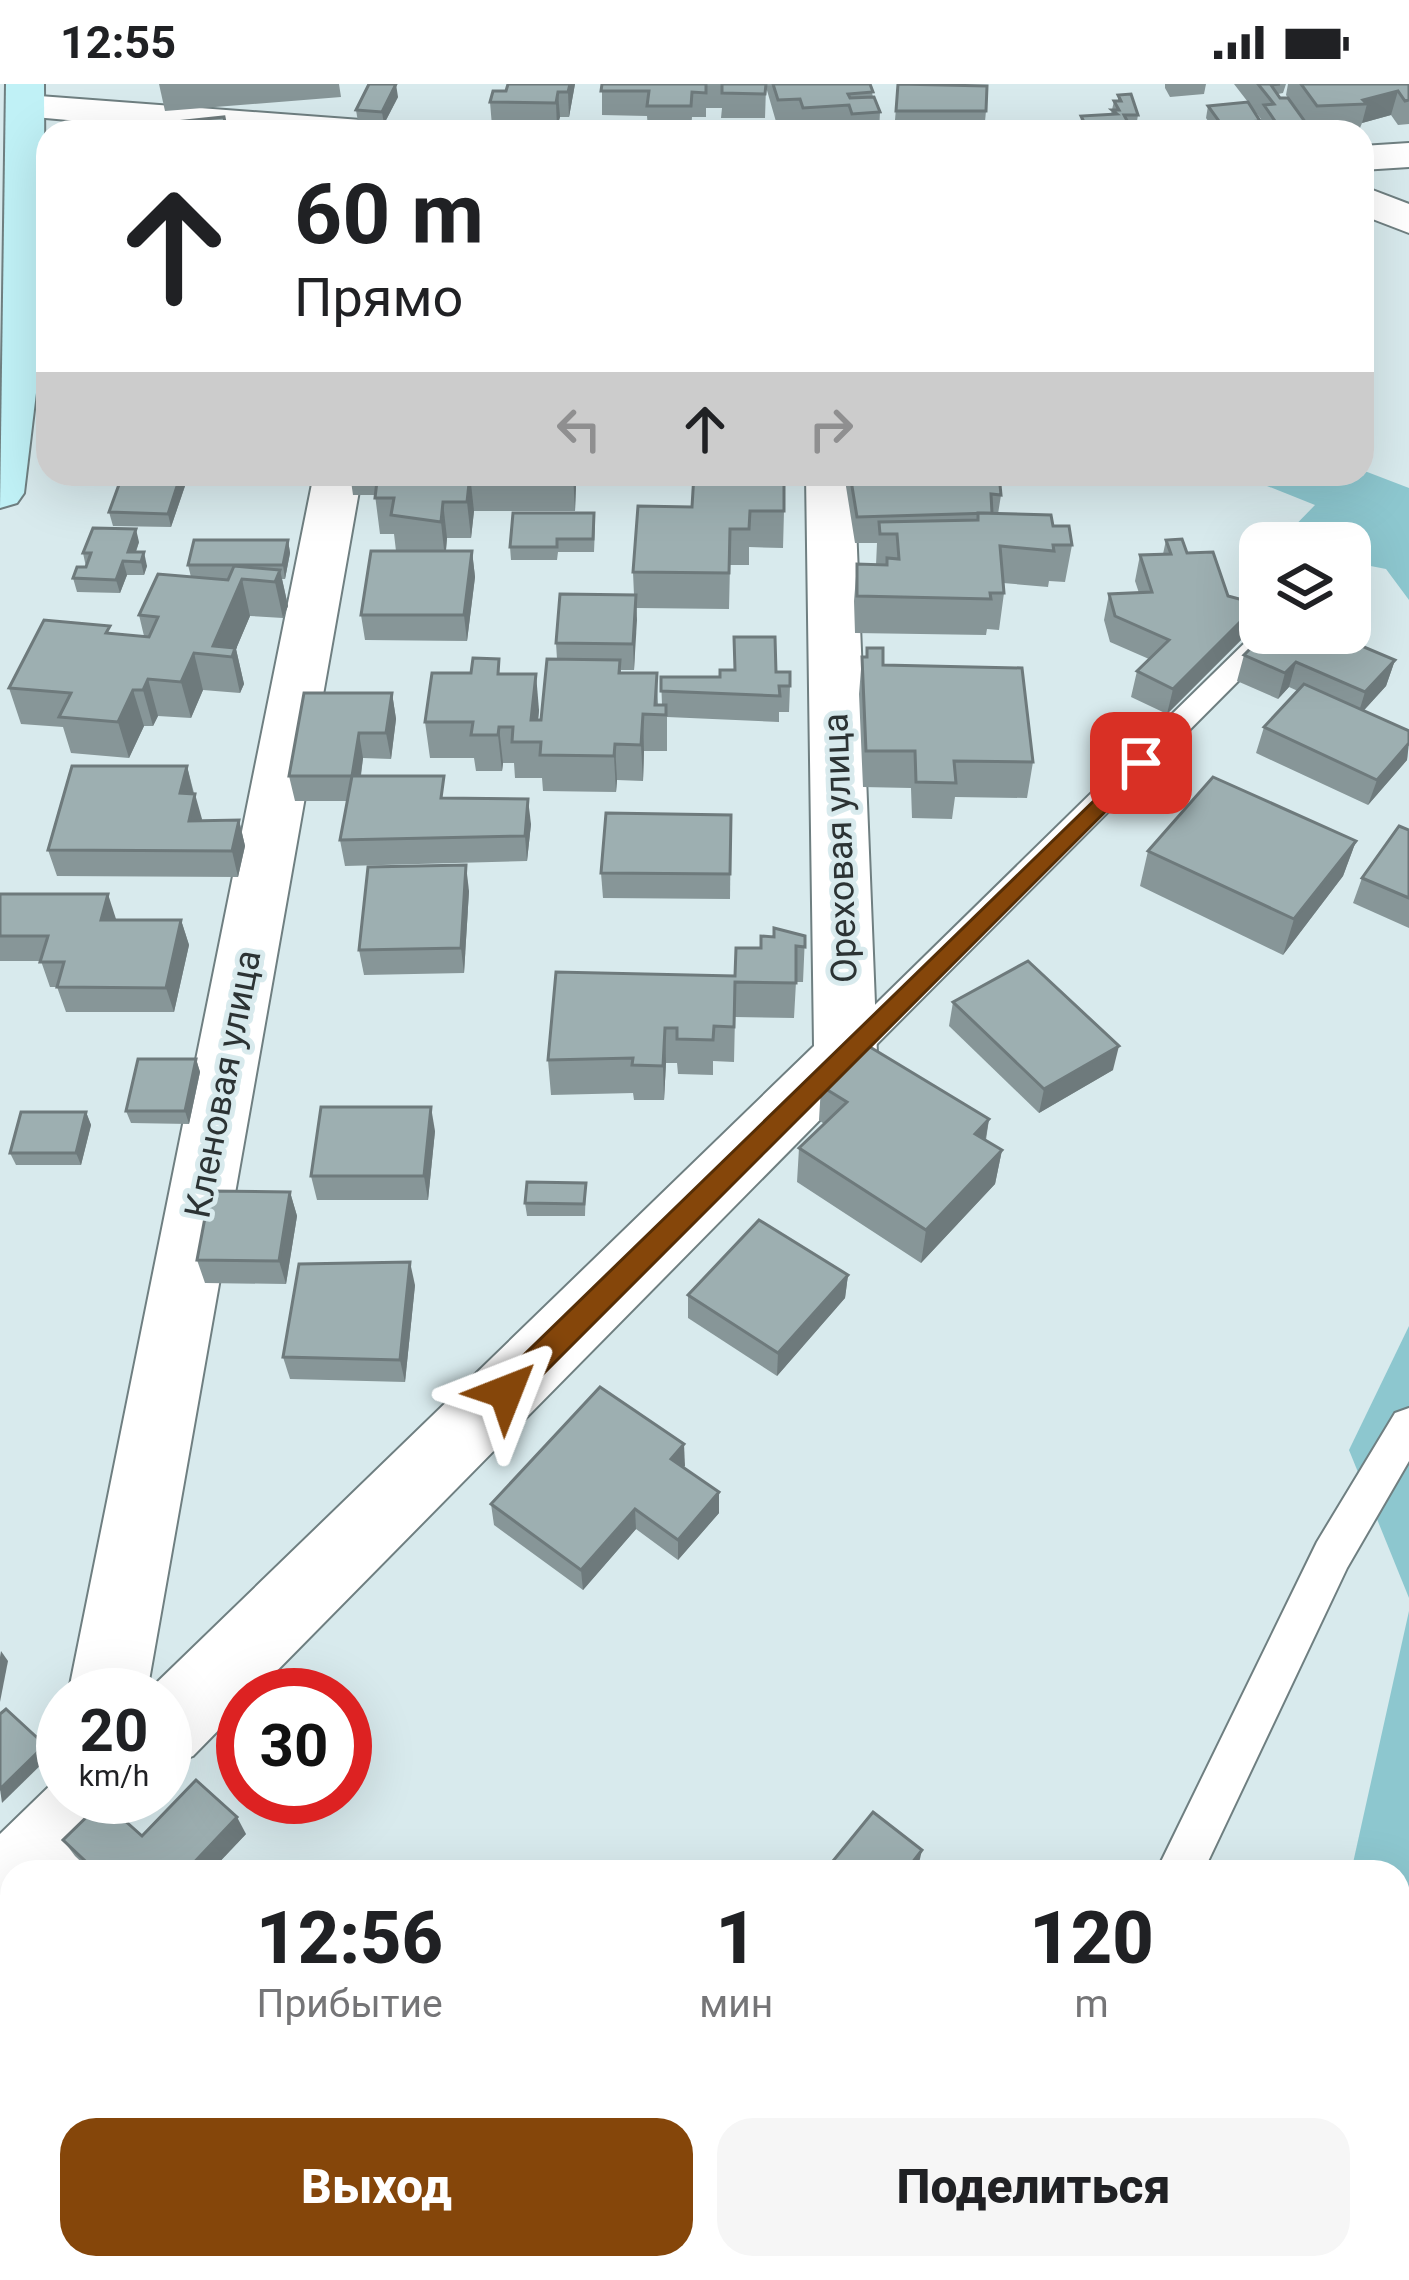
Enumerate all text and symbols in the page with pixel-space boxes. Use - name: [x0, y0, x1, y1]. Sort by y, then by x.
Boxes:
- text: 12:55: [60, 16, 176, 69]
- text: 60 m: [294, 165, 484, 264]
- icon: ahead: [96, 168, 252, 324]
- text: Прямо: [294, 266, 463, 329]
- icon: left: [546, 396, 612, 462]
- icon: ahead: [672, 396, 738, 462]
- icon: right: [798, 396, 864, 462]
- map controls: [1239, 522, 1371, 654]
- button: layers: [1239, 522, 1371, 654]
- street label: Ореховая улица: [814, 712, 866, 984]
- pin: [1090, 712, 1192, 814]
- icon: arrive: [1108, 730, 1174, 796]
- street label: Кленовая улица: [176, 946, 270, 1222]
- position arrow: [443, 1329, 569, 1455]
- speed limit sign: 30: [216, 1668, 372, 1824]
- text: 20: [80, 1695, 148, 1766]
- text: km/h: [79, 1758, 149, 1793]
- text: 12:56: [256, 1896, 443, 1981]
- text: 1: [715, 1896, 757, 1981]
- text: 120: [1029, 1896, 1154, 1981]
- text: Прибытие: [257, 1981, 443, 2027]
- text: мин: [699, 1981, 773, 2027]
- text: m: [1074, 1981, 1109, 2027]
- button: Выход: [60, 2118, 693, 2256]
- button: Поделиться: [717, 2118, 1350, 2256]

